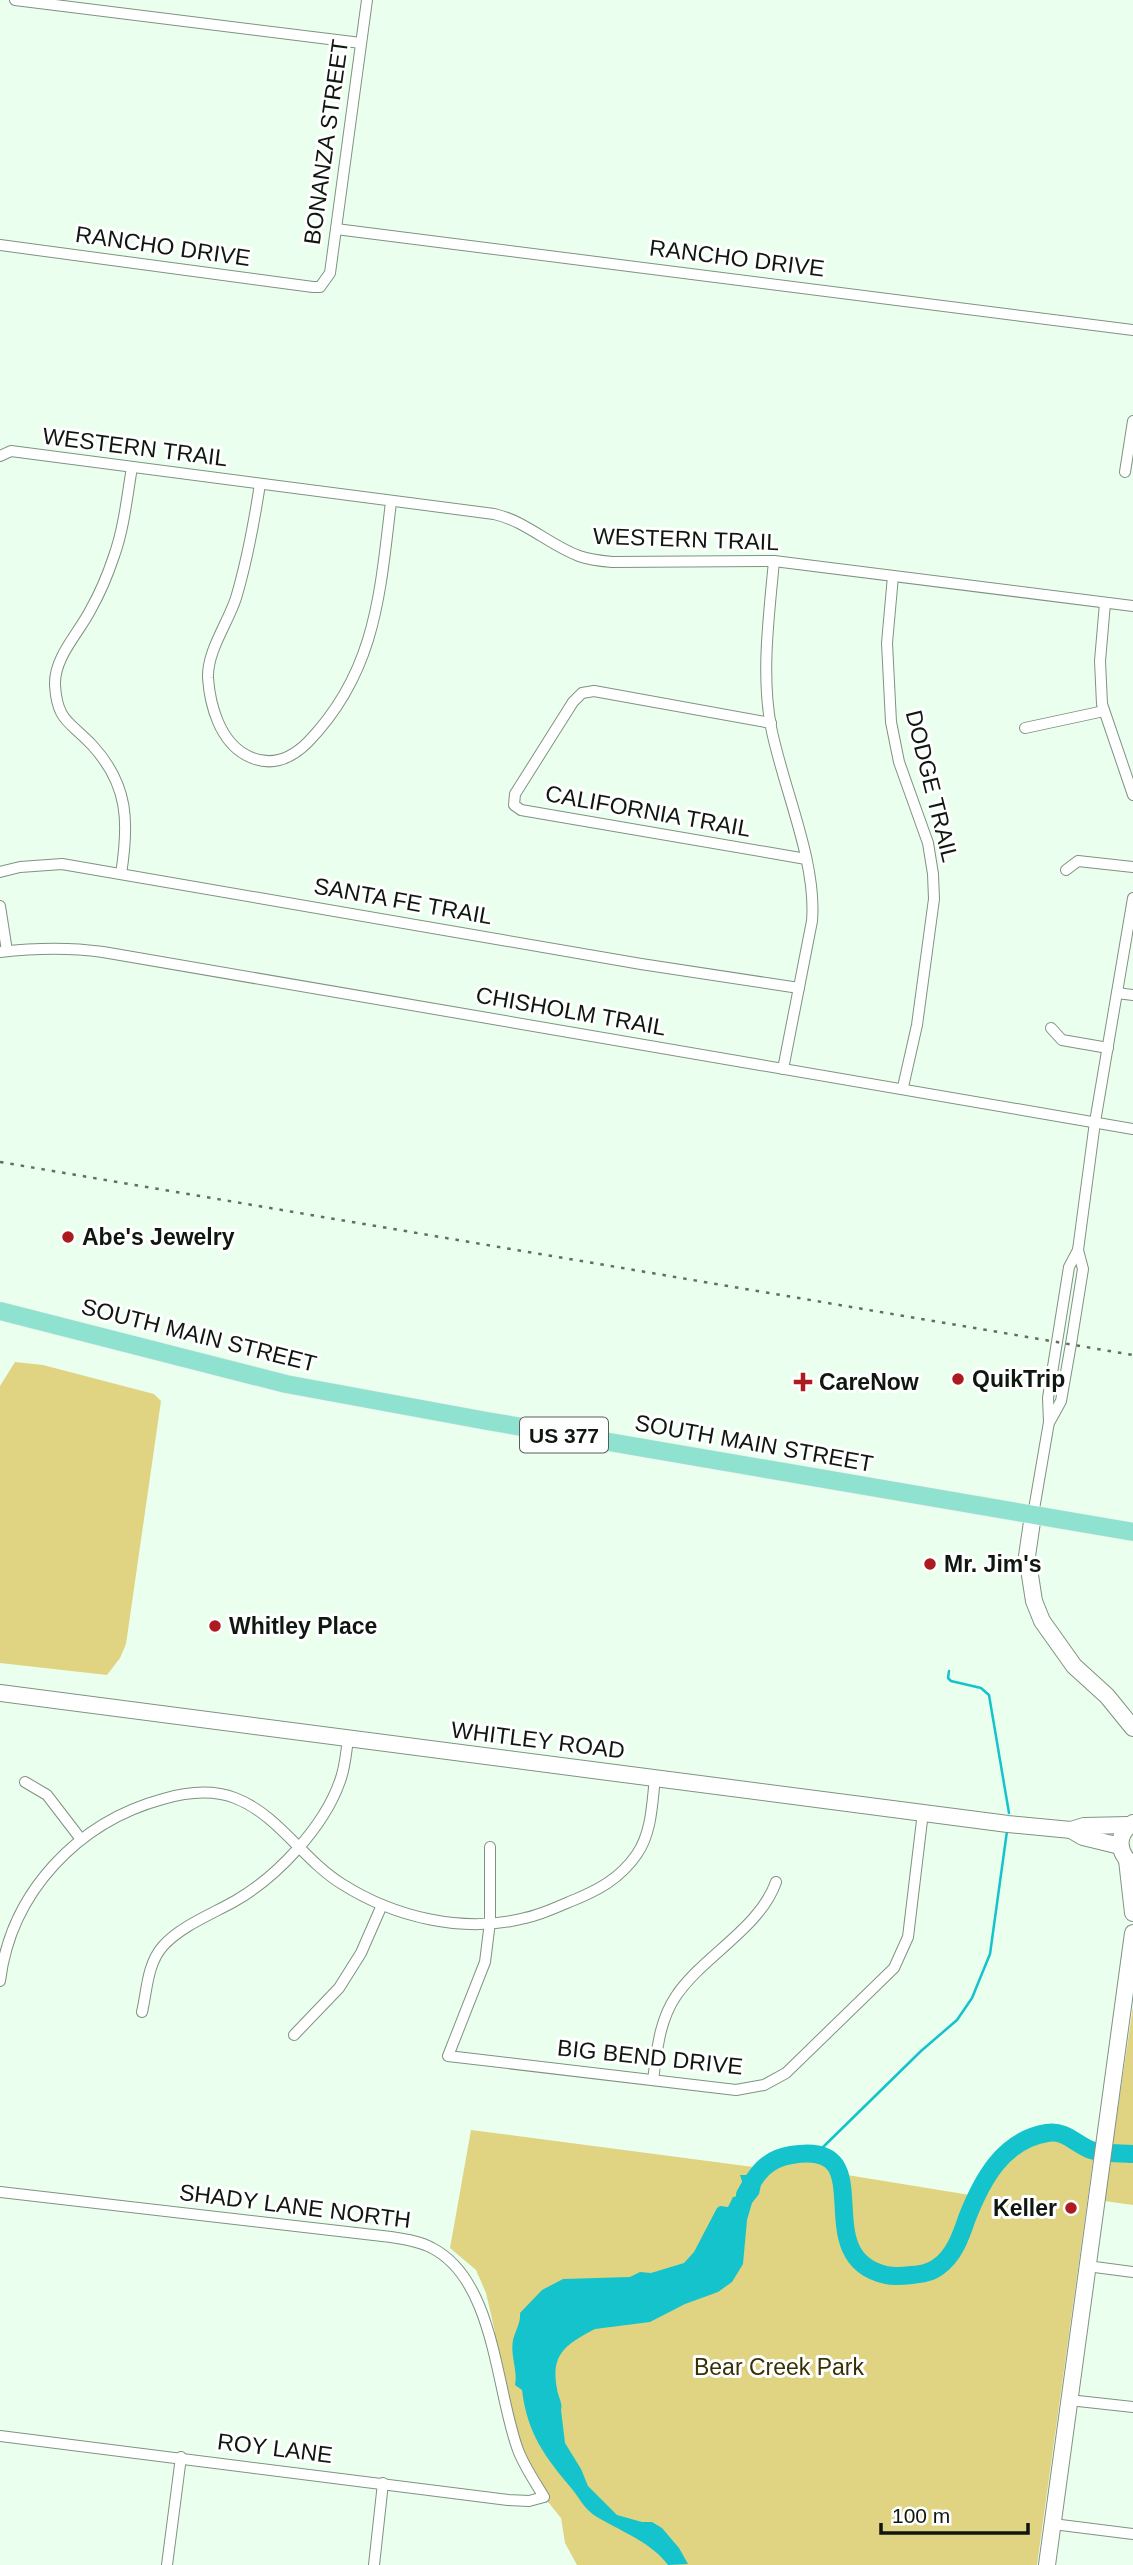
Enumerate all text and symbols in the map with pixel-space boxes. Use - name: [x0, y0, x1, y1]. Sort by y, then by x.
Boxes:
- street label: BONANZA STREET: [299, 38, 353, 246]
- street label: RANCHO DRIVE: [74, 221, 252, 271]
- street label: RANCHO DRIVE: [648, 234, 826, 282]
- street label: WESTERN TRAIL: [41, 423, 229, 471]
- street label: WESTERN TRAIL: [593, 523, 780, 555]
- street label: DODGE TRAIL: [901, 707, 963, 865]
- street label: CALIFORNIA TRAIL: [543, 780, 753, 842]
- street label: SANTA FE TRAIL: [312, 873, 494, 930]
- street label: CHISHOLM TRAIL: [474, 981, 668, 1041]
- place label: Abe's Jewelry: [82, 1224, 235, 1250]
- marker: Abe's Jewelry: [60, 1229, 76, 1245]
- street label: SOUTH MAIN STREET: [79, 1293, 319, 1377]
- place label: QuikTrip: [972, 1366, 1065, 1392]
- place label: CareNow: [819, 1369, 919, 1395]
- marker: QuikTrip: [950, 1371, 966, 1387]
- marker: CareNow: [793, 1372, 813, 1392]
- street label: SOUTH MAIN STREET: [633, 1409, 875, 1477]
- road number: US 377: [520, 1418, 608, 1452]
- place label: Mr. Jim's: [944, 1551, 1042, 1577]
- marker: Mr. Jim's: [922, 1556, 938, 1572]
- place label: Whitley Place: [229, 1613, 377, 1639]
- marker: Whitley Place: [207, 1618, 223, 1634]
- street label: WHITLEY ROAD: [450, 1716, 626, 1764]
- street label: BIG BEND DRIVE: [556, 2034, 744, 2080]
- street label: SHADY LANE NORTH: [178, 2179, 412, 2233]
- place label: Keller: [993, 2195, 1057, 2221]
- marker: Keller: [1063, 2200, 1079, 2216]
- park label: Bear Creek Park: [694, 2354, 864, 2380]
- street label: ROY LANE: [216, 2428, 334, 2468]
- scale bar: [881, 2492, 1028, 2536]
- text: 100 m: [892, 2504, 950, 2527]

